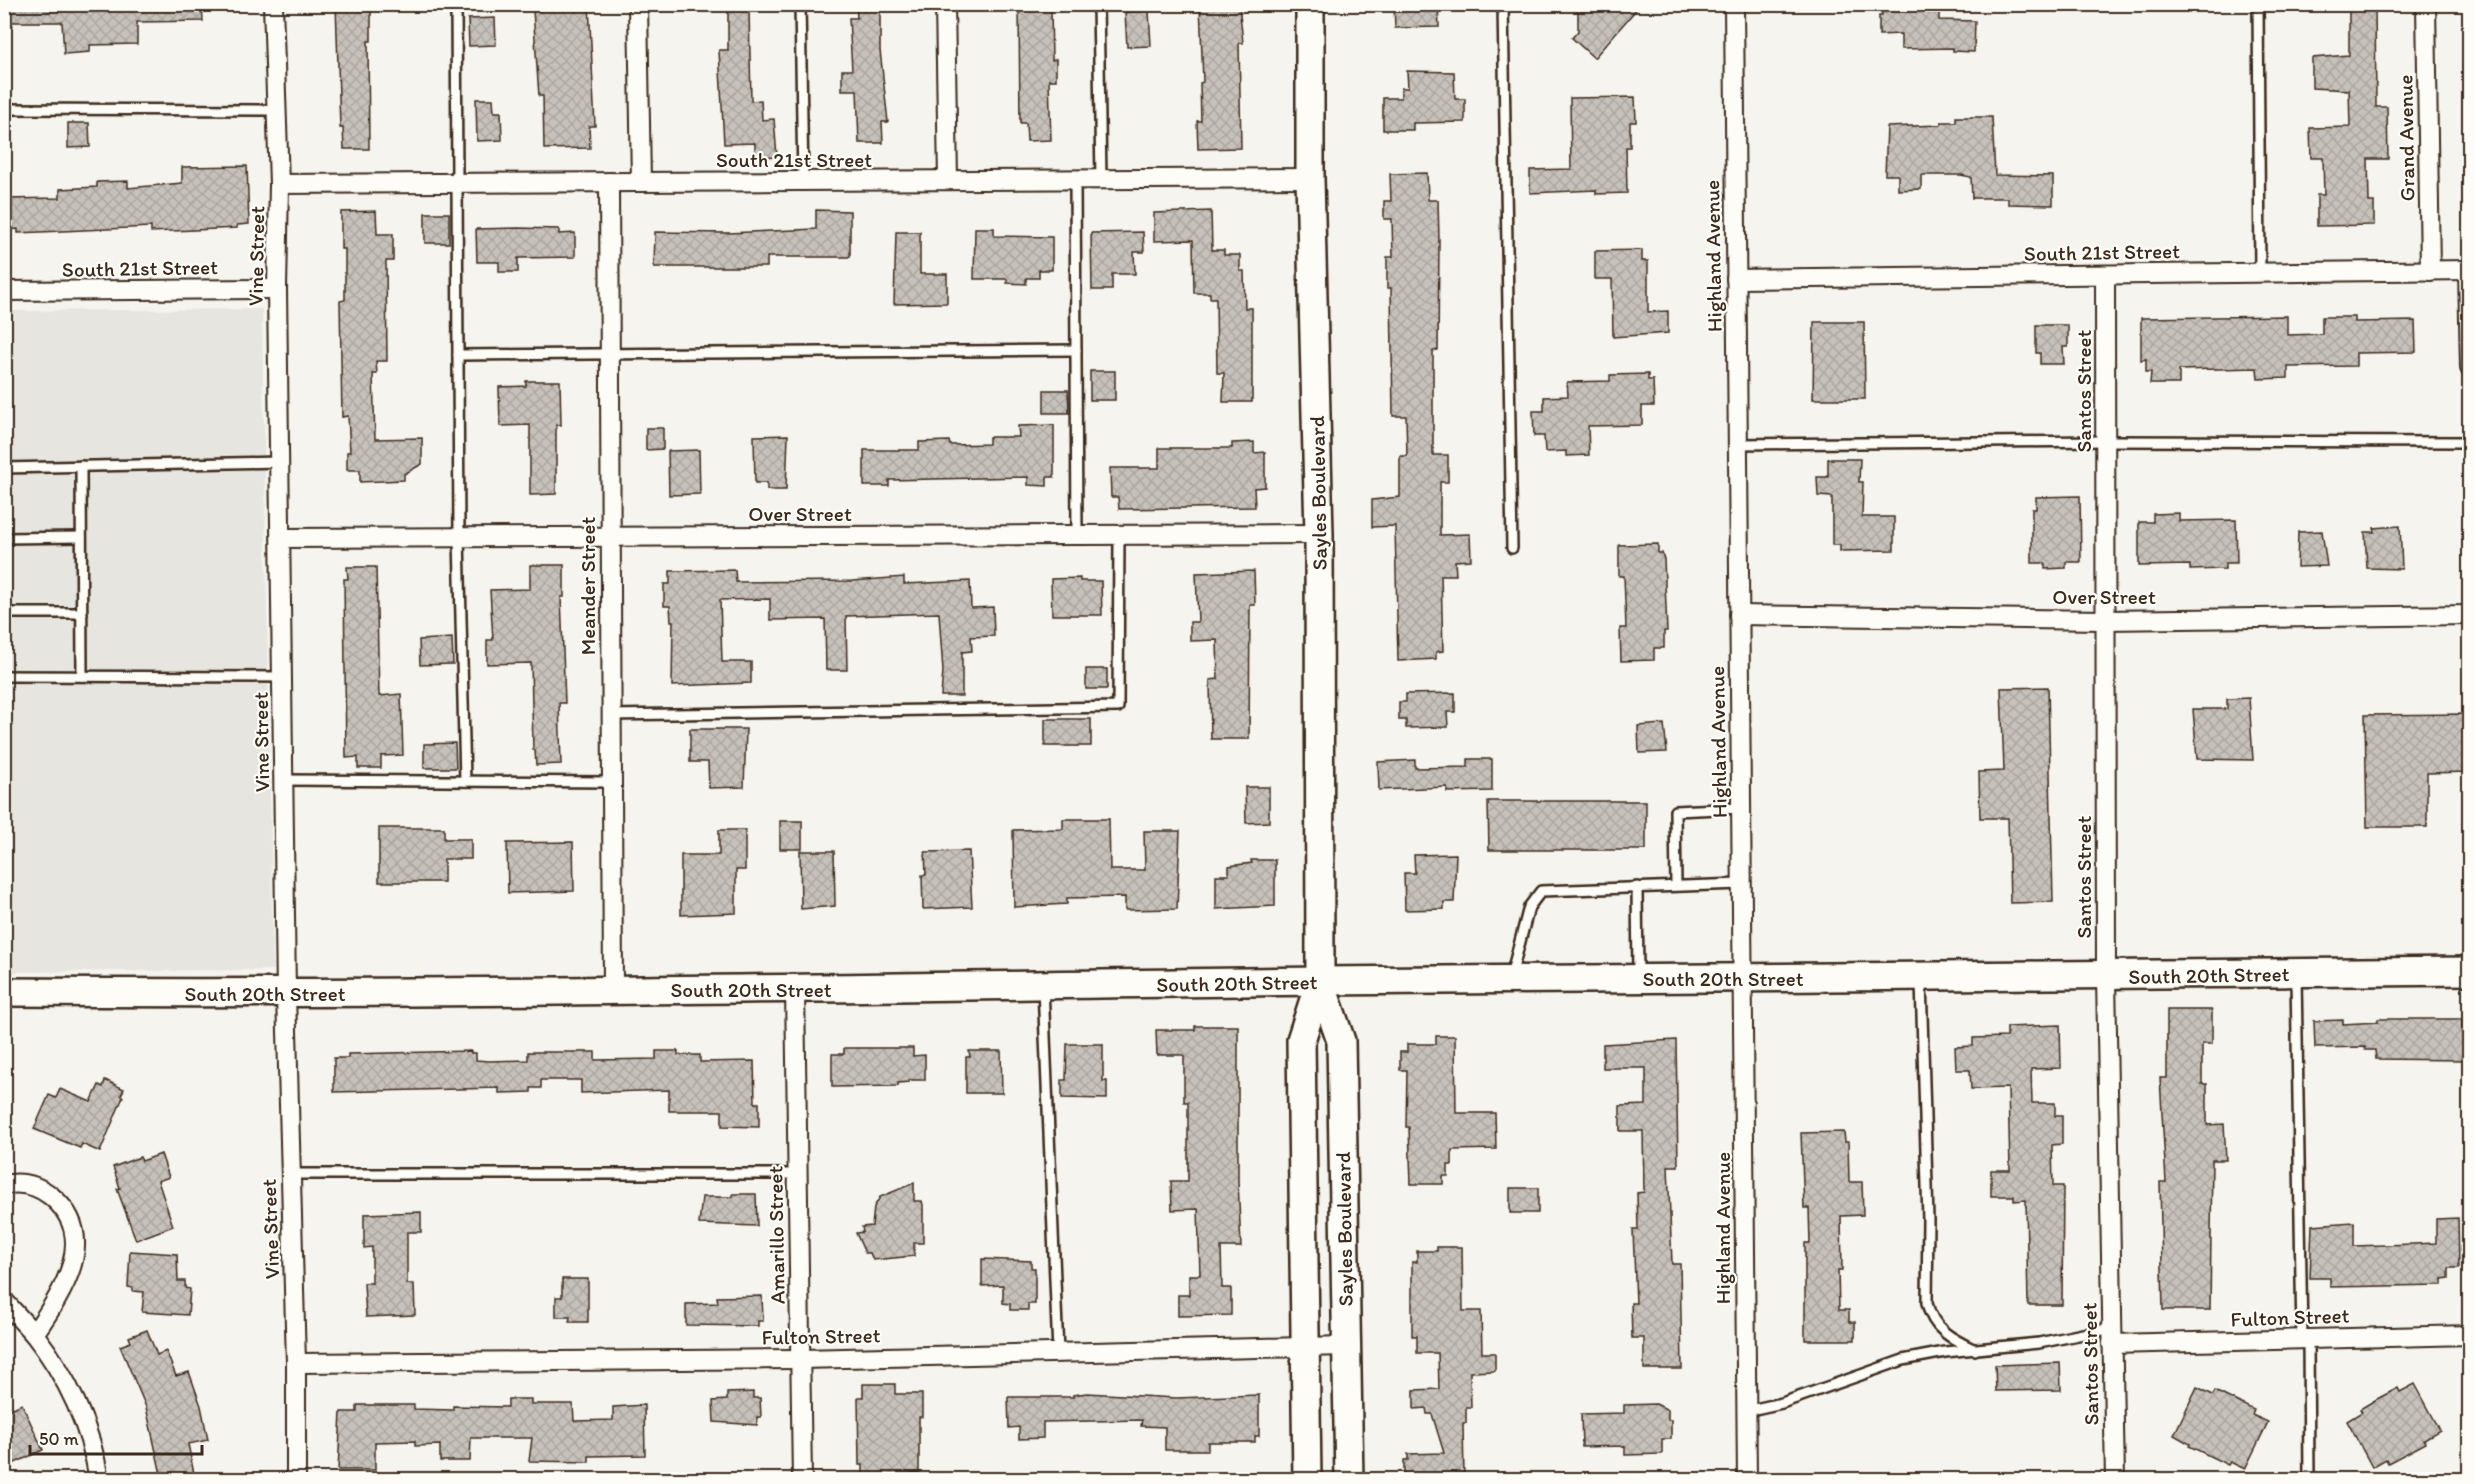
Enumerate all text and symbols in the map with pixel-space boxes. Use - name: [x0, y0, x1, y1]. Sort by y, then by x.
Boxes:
- street label: Grand Avenue: [2392, 74, 2420, 202]
- street label: South 21st Street: [716, 147, 872, 172]
- street label: Highland Avenue: [1699, 180, 1727, 332]
- street label: Vine Street: [243, 206, 269, 306]
- street label: South 21st Street: [2024, 238, 2180, 266]
- street label: South 21st Street: [62, 254, 218, 282]
- street label: Santos Street: [2071, 329, 2096, 452]
- street label: Sayles Boulevard: [1304, 415, 1332, 571]
- street label: Over Street: [748, 501, 852, 526]
- street label: Meander Street: [575, 517, 600, 655]
- street label: Over Street: [2052, 584, 2156, 609]
- street label: Highland Avenue: [1704, 666, 1732, 818]
- street label: Vine Street: [248, 692, 274, 792]
- street label: Santos Street: [2071, 815, 2096, 938]
- street label: South 20th Street: [2128, 961, 2290, 989]
- street label: South 20th Street: [1642, 966, 1804, 991]
- street label: South 20th Street: [1156, 969, 1318, 997]
- street label: South 20th Street: [670, 977, 832, 1002]
- street label: South 20th Street: [184, 981, 346, 1006]
- street label: Sayles Boulevard: [1330, 1151, 1358, 1307]
- street label: Highland Avenue: [1710, 1152, 1735, 1304]
- street label: Amarillo Street: [762, 1165, 790, 1304]
- street label: Vine Street: [256, 1178, 284, 1280]
- street label: Santos Street: [2076, 1302, 2104, 1426]
- street label: Fulton Street: [2230, 1302, 2350, 1332]
- street label: Fulton Street: [761, 1322, 881, 1350]
- scale bar: [30, 1418, 202, 1456]
- text: 50 m: [39, 1428, 79, 1450]

